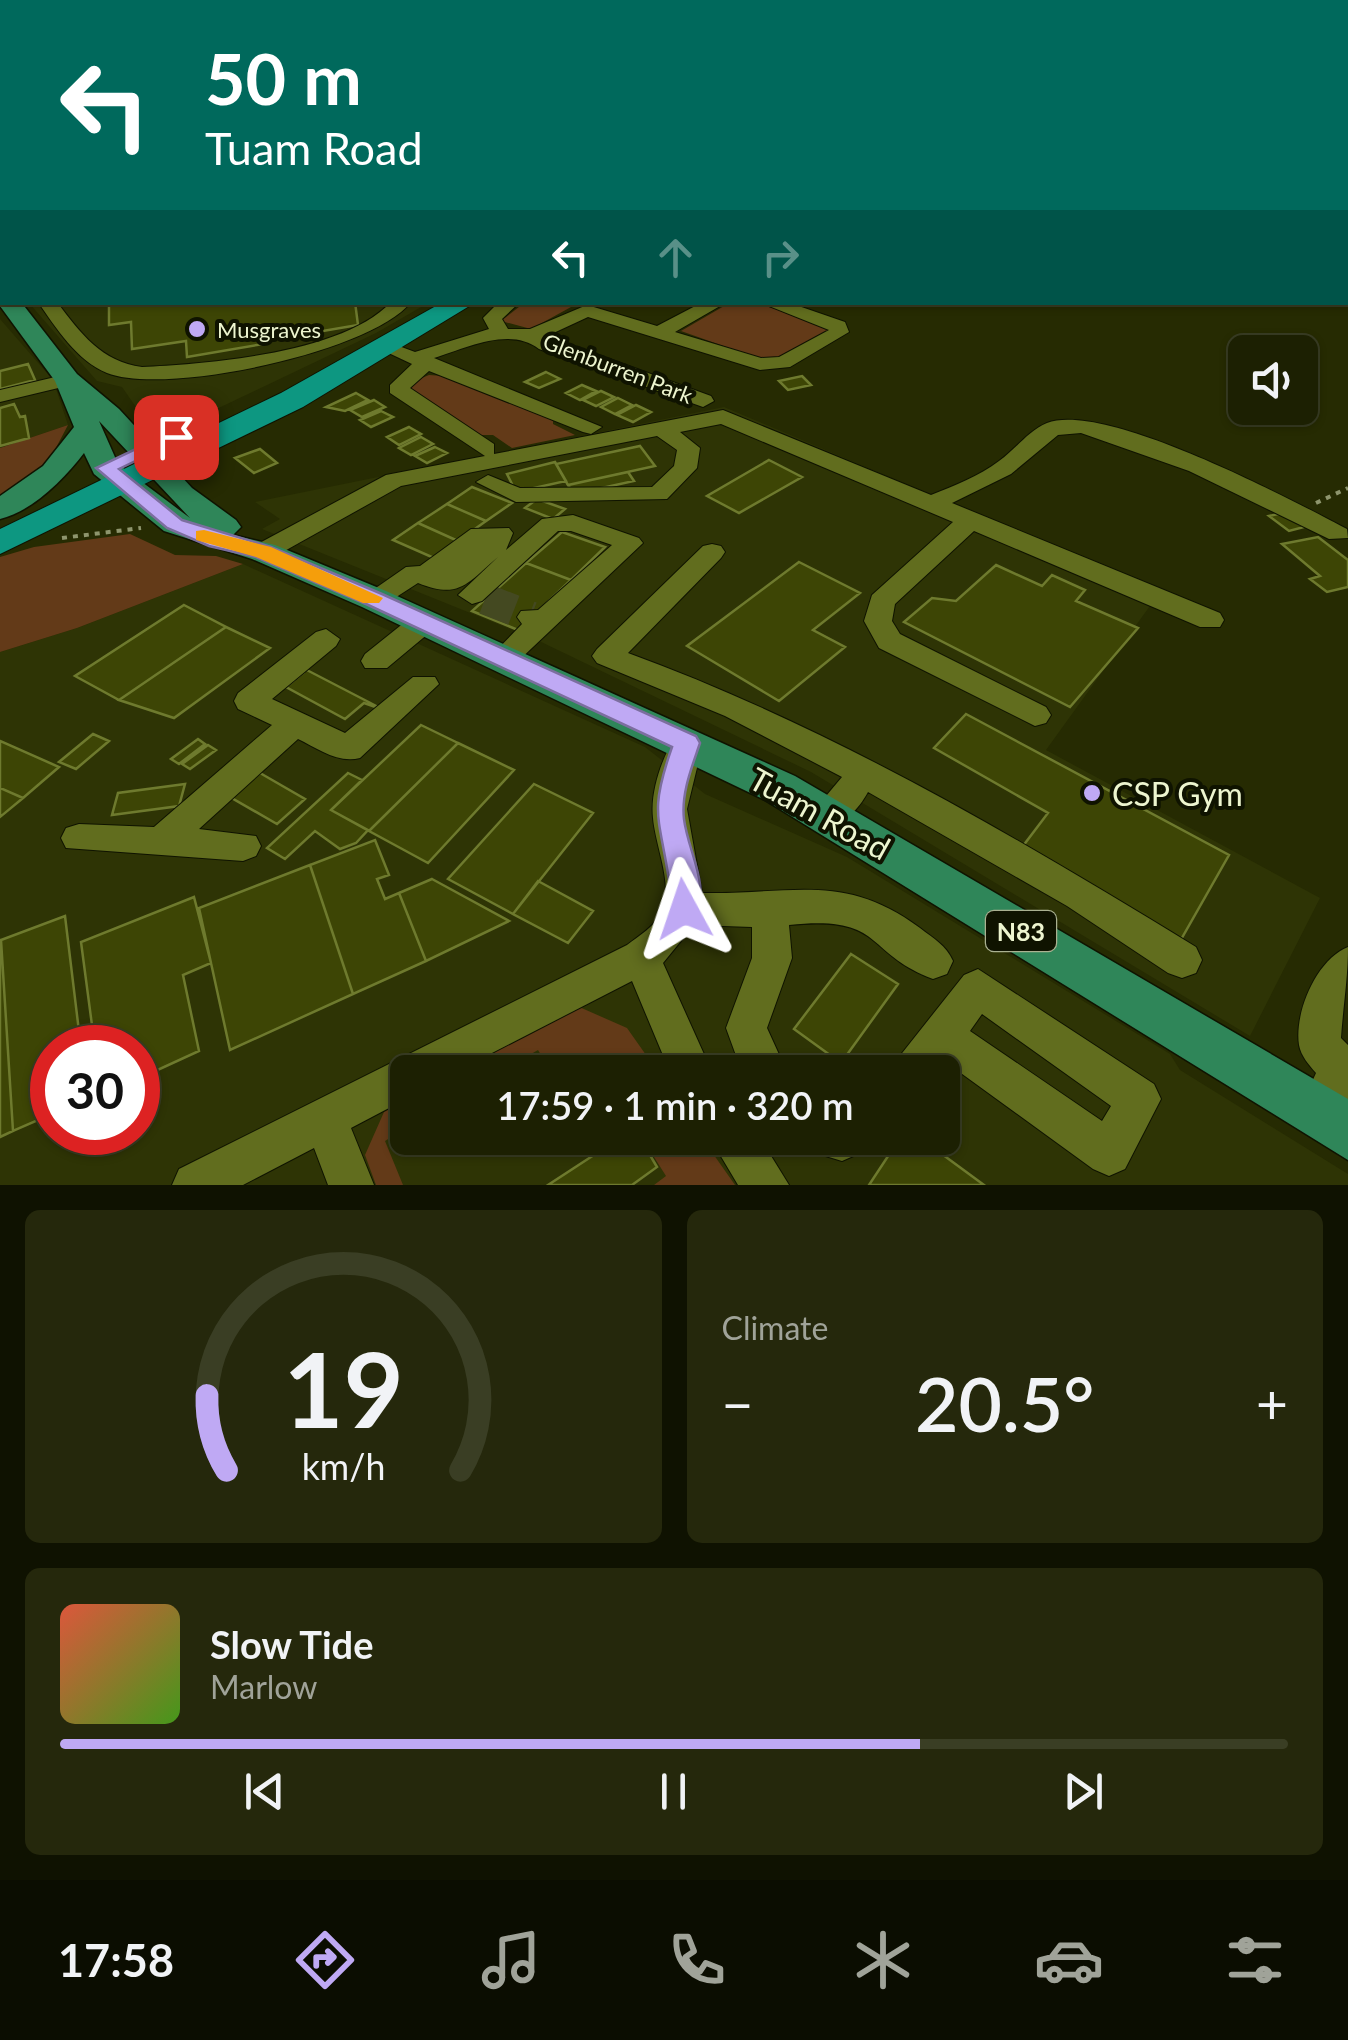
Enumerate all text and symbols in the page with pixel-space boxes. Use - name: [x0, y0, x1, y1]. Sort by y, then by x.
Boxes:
- text: 50 m: [205, 36, 362, 120]
- icon: left: [40, 40, 170, 170]
- text: Tuam Road: [205, 121, 423, 175]
- icon: left: [543, 230, 598, 285]
- icon: ahead: [648, 230, 703, 285]
- icon: right: [753, 230, 808, 285]
- place label: Musgraves: [217, 316, 321, 343]
- marker: Musgraves: [186, 318, 208, 340]
- street label: Glenburren Park: [540, 327, 697, 409]
- map controls: [1228, 335, 1318, 425]
- button: sound: [1228, 335, 1318, 425]
- pin: [134, 395, 219, 480]
- icon: arrive: [149, 410, 204, 465]
- street label: Tuam Road: [743, 758, 897, 868]
- place label: CSP Gym: [1112, 774, 1243, 813]
- marker: CSP Gym: [1081, 782, 1103, 804]
- position arrow: [632, 857, 736, 961]
- road number: N83: [986, 911, 1056, 951]
- speed limit sign: 30: [30, 1025, 160, 1155]
- text: 17:59 · 1 min · 320 m: [497, 1082, 853, 1128]
- text: Climate: [722, 1308, 828, 1347]
- text: 19: [283, 1325, 404, 1450]
- text: 20.5°: [915, 1358, 1094, 1448]
- text: −: [722, 1370, 753, 1436]
- text: +: [1256, 1370, 1288, 1436]
- text: km/h: [301, 1445, 385, 1488]
- text: Slow Tide: [210, 1621, 373, 1667]
- text: Marlow: [210, 1667, 317, 1706]
- icon: previous: [237, 1764, 292, 1819]
- icon: pause: [646, 1764, 701, 1819]
- icon: next: [1056, 1764, 1111, 1819]
- icon: directions: [290, 1925, 360, 1995]
- icon: music: [476, 1925, 546, 1995]
- icon: phone: [662, 1925, 732, 1995]
- icon: climate: [848, 1925, 918, 1995]
- icon: car: [1034, 1925, 1104, 1995]
- icon: filters: [1220, 1925, 1290, 1995]
- text: 17:58: [58, 1933, 174, 1987]

